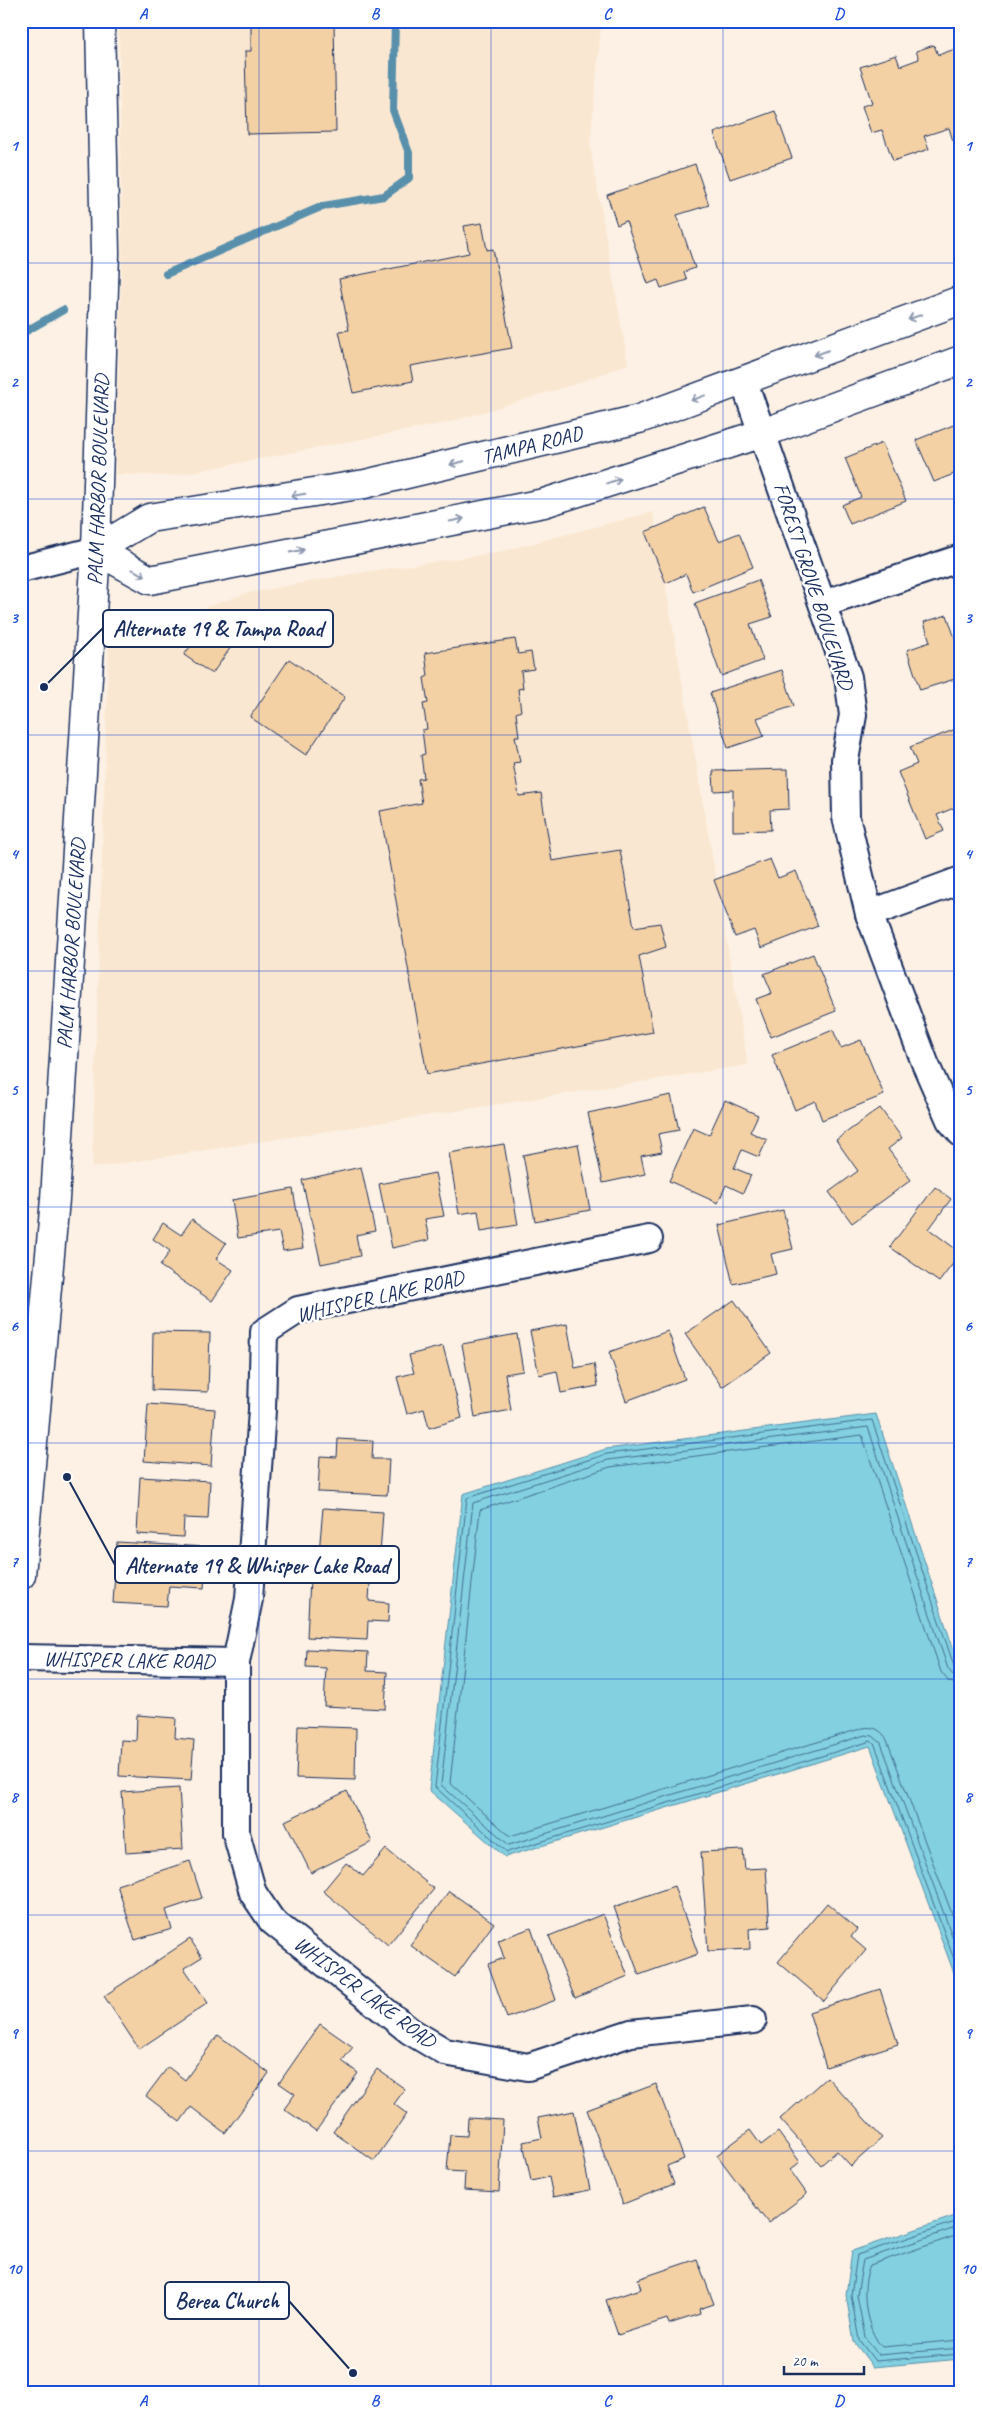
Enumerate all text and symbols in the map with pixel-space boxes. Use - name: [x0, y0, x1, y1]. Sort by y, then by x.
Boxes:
- text: A: [139, 4, 149, 24]
- text: B: [371, 4, 381, 24]
- text: C: [603, 4, 613, 24]
- text: D: [834, 4, 845, 24]
- text: 1: [10, 136, 19, 156]
- text: 1: [964, 136, 973, 156]
- one-way arrow: [908, 313, 923, 322]
- one-way arrow: [814, 349, 830, 358]
- text: 2: [10, 372, 19, 392]
- street label: PALM HARBOR BOULEVARD: [81, 372, 115, 586]
- text: 2: [964, 372, 973, 392]
- one-way arrow: [691, 394, 707, 403]
- street label: TAMPA ROAD: [479, 419, 587, 470]
- one-way arrow: [450, 459, 466, 468]
- one-way arrow: [606, 476, 621, 485]
- street label: FOREST GROVE BOULEVARD: [768, 479, 860, 694]
- one-way arrow: [290, 490, 306, 500]
- one-way arrow: [448, 515, 464, 524]
- one-way arrow: [289, 546, 305, 555]
- one-way arrow: [131, 569, 146, 579]
- text: 3: [10, 608, 19, 628]
- text: 3: [964, 608, 973, 628]
- callout: Alternate 19 & Tampa Road: [103, 610, 333, 647]
- text: Alternate 19 & Tampa Road: [113, 615, 327, 643]
- street label: PALM HARBOR BOULEVARD: [51, 836, 91, 1050]
- text: 4: [10, 844, 19, 864]
- text: 4: [964, 844, 973, 864]
- text: 5: [11, 1080, 20, 1100]
- text: 5: [965, 1080, 974, 1100]
- street label: WHISPER LAKE ROAD: [294, 1264, 468, 1328]
- text: 6: [10, 1316, 19, 1336]
- text: 6: [964, 1316, 973, 1336]
- callout: Alternate 19 & Whisper Lake Road: [115, 1546, 399, 1583]
- text: 7: [10, 1552, 19, 1572]
- text: Alternate 19 & Whisper Lake Road: [125, 1552, 393, 1580]
- text: 7: [964, 1552, 973, 1572]
- street label: WHISPER LAKE ROAD: [43, 1646, 216, 1675]
- text: 8: [10, 1787, 19, 1807]
- text: 8: [964, 1787, 973, 1807]
- street label: WHISPER LAKE ROAD: [289, 1930, 442, 2055]
- text: 9: [10, 2023, 19, 2043]
- text: 9: [964, 2023, 973, 2043]
- text: 10: [7, 2259, 23, 2279]
- text: 10: [961, 2259, 977, 2279]
- callout: Berea Church: [165, 2282, 289, 2319]
- text: Berea Church: [175, 2287, 280, 2315]
- scale bar: [784, 2344, 864, 2376]
- text: 20 m: [792, 2352, 819, 2371]
- text: A: [139, 2391, 149, 2411]
- text: B: [371, 2391, 381, 2411]
- text: C: [603, 2391, 613, 2411]
- text: D: [834, 2391, 845, 2411]

